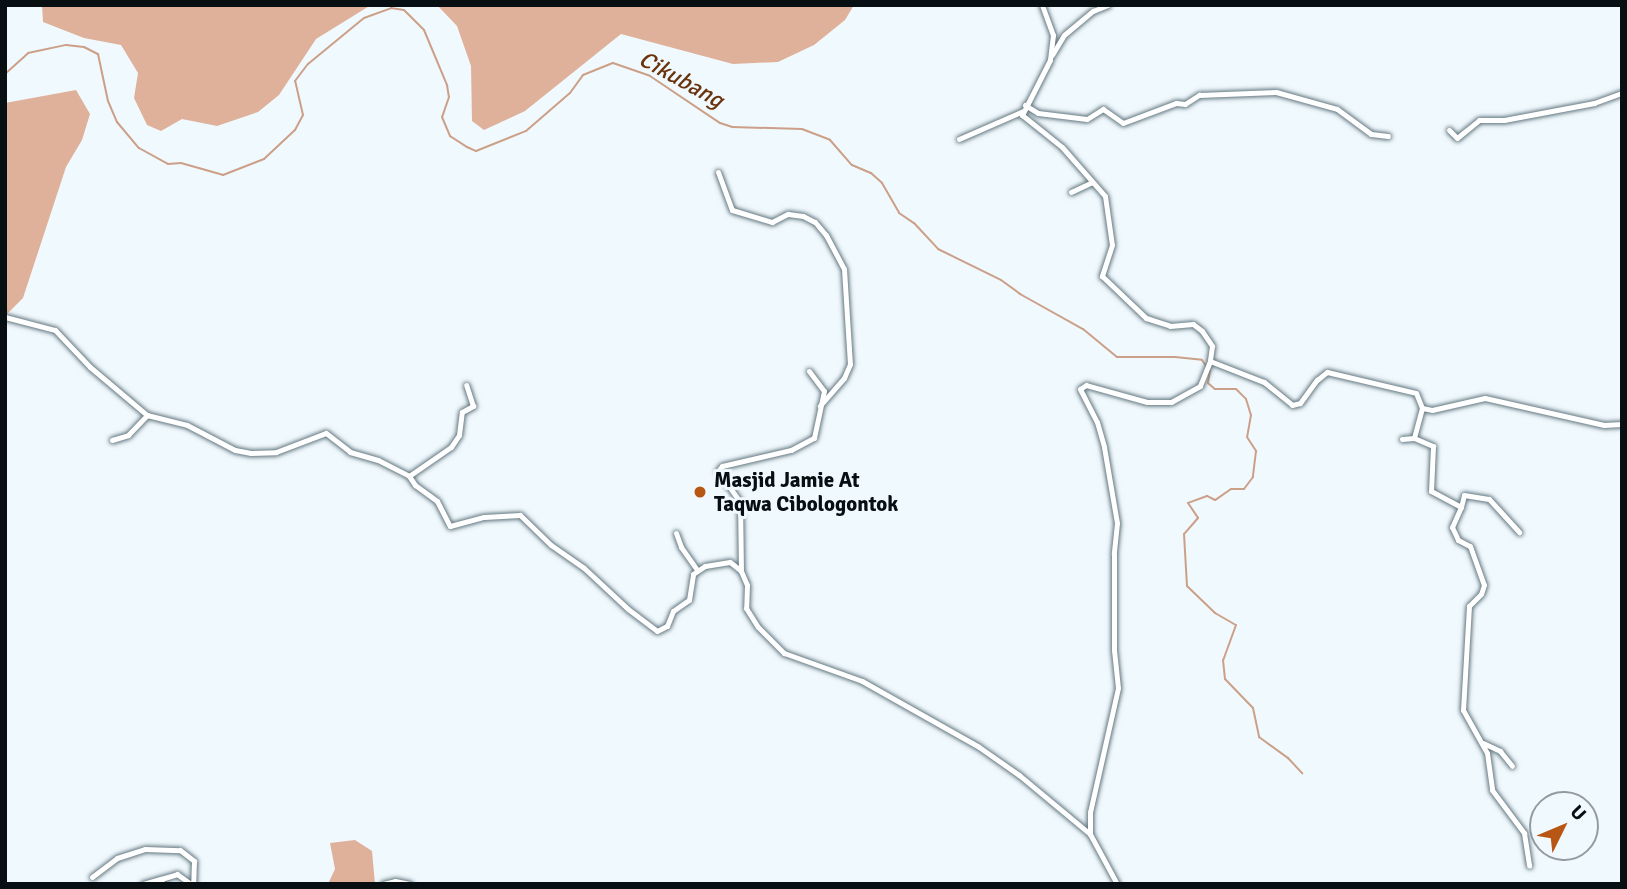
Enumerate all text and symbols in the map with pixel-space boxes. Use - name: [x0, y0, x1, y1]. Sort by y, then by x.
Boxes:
- water label: Cikubang: [634, 46, 728, 114]
- place label: Masjid Jamie At Taqwa Cibologontok: [714, 467, 898, 517]
- marker: Masjid Jamie At Taqwa Cibologontok: [692, 484, 708, 500]
- north arrow: [1529, 791, 1599, 861]
- text: U: [1565, 800, 1591, 826]

